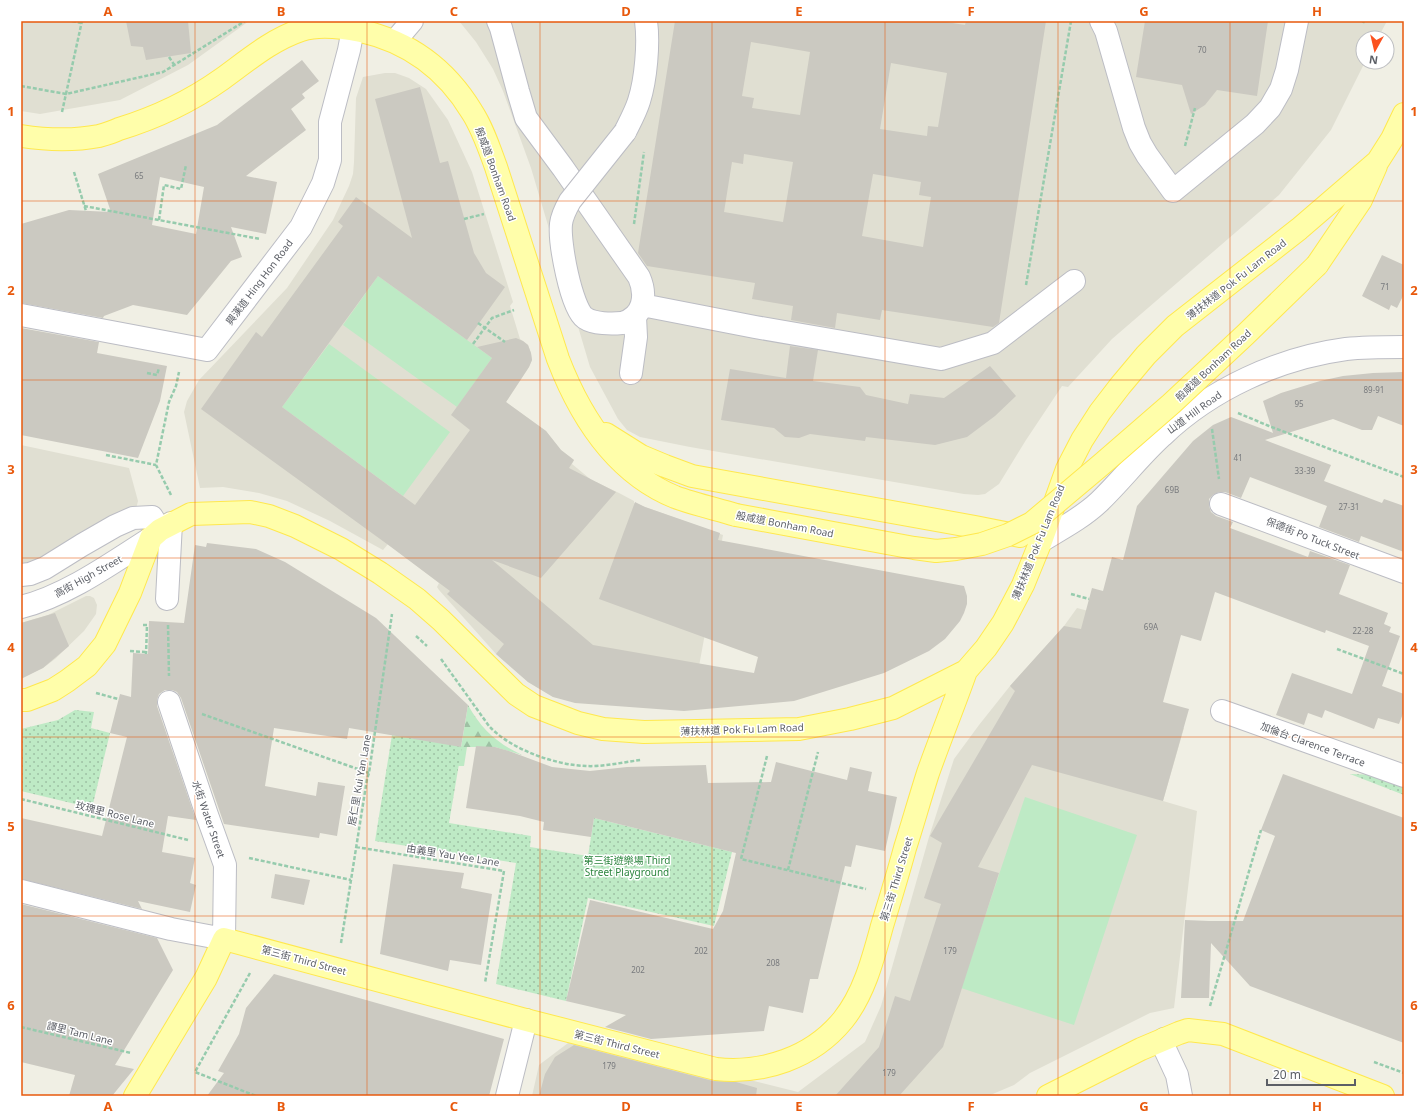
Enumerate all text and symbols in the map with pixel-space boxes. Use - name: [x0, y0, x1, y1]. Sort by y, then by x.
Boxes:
- text: A: [104, 2, 113, 20]
- text: B: [277, 2, 285, 20]
- text: C: [450, 2, 458, 20]
- text: D: [621, 2, 631, 20]
- text: E: [795, 2, 803, 20]
- text: F: [967, 2, 975, 20]
- text: G: [1139, 2, 1149, 20]
- text: H: [1312, 2, 1322, 20]
- north arrow: [1355, 30, 1395, 70]
- house number: 70: [1197, 44, 1207, 55]
- text: N: [1368, 52, 1379, 68]
- text: 1: [7, 102, 15, 120]
- text: 1: [1410, 102, 1418, 120]
- street label: 般咸道 Bonham Road: [472, 125, 520, 223]
- house number: 65: [134, 170, 144, 181]
- street label: 薄扶林道 Pok Fu Lam Road: [1183, 235, 1289, 323]
- street label: 興漢道 Hing Hon Road: [222, 236, 296, 328]
- text: 2: [7, 281, 15, 299]
- house number: 71: [1380, 281, 1390, 292]
- text: 2: [1410, 281, 1418, 299]
- street label: 般咸道 Bonham Road: [1172, 326, 1254, 404]
- house number: 89-91: [1364, 384, 1384, 395]
- street label: 山道 Hill Road: [1164, 387, 1224, 437]
- house number: 95: [1294, 398, 1304, 409]
- house number: 41: [1233, 452, 1243, 463]
- text: 3: [7, 460, 15, 478]
- text: 3: [1410, 460, 1418, 478]
- house number: 33-39: [1295, 465, 1316, 476]
- street label: 薄扶林道 Pok Fu Lam Road: [1008, 482, 1068, 602]
- house number: 69B: [1165, 484, 1179, 495]
- house number: 27-31: [1339, 501, 1359, 512]
- street label: 般咸道 Bonham Road: [735, 508, 835, 540]
- street label: 保德街 Po Tuck Street: [1264, 514, 1362, 562]
- street label: 高街 High Street: [52, 551, 125, 600]
- house number: 69A: [1144, 621, 1159, 632]
- house number: 22-28: [1353, 625, 1374, 636]
- text: 4: [7, 638, 15, 656]
- text: 4: [1410, 638, 1418, 656]
- street label: 加倫台 Clarence Terrace: [1259, 719, 1368, 770]
- street label: 薄扶林道 Pok Fu Lam Road: [680, 720, 804, 738]
- street label: 居仁里 Kui Yan Lane: [344, 733, 374, 827]
- street label: 水街 Water Street: [189, 778, 229, 860]
- street label: 玫瑰里 Rose Lane: [74, 797, 156, 831]
- text: 5: [7, 817, 15, 835]
- text: 5: [1410, 817, 1418, 835]
- street label: 第三街 Third Street: [877, 835, 916, 923]
- street label: 由義里 Yau Yee Lane: [406, 841, 501, 869]
- park label: 第三街遊樂場 Third Street Playground: [584, 853, 671, 879]
- street label: 第三街 Third Street: [260, 942, 348, 978]
- house number: 202: [694, 945, 708, 956]
- house number: 179: [943, 945, 957, 956]
- house number: 208: [766, 957, 780, 968]
- house number: 202: [631, 964, 645, 975]
- text: 6: [7, 996, 15, 1014]
- text: 6: [1410, 996, 1418, 1014]
- street label: 譚里 Tam Lane: [46, 1018, 115, 1048]
- street label: 第三街 Third Street: [573, 1027, 662, 1061]
- house number: 179: [602, 1060, 616, 1071]
- scale bar: [1267, 1061, 1355, 1087]
- text: 20 m: [1273, 1066, 1301, 1083]
- house number: 179: [882, 1067, 896, 1078]
- text: A: [104, 1097, 113, 1115]
- text: B: [277, 1097, 285, 1115]
- text: C: [450, 1097, 458, 1115]
- text: D: [621, 1097, 631, 1115]
- text: E: [795, 1097, 803, 1115]
- text: F: [967, 1097, 975, 1115]
- text: G: [1139, 1097, 1149, 1115]
- text: H: [1312, 1097, 1322, 1115]

